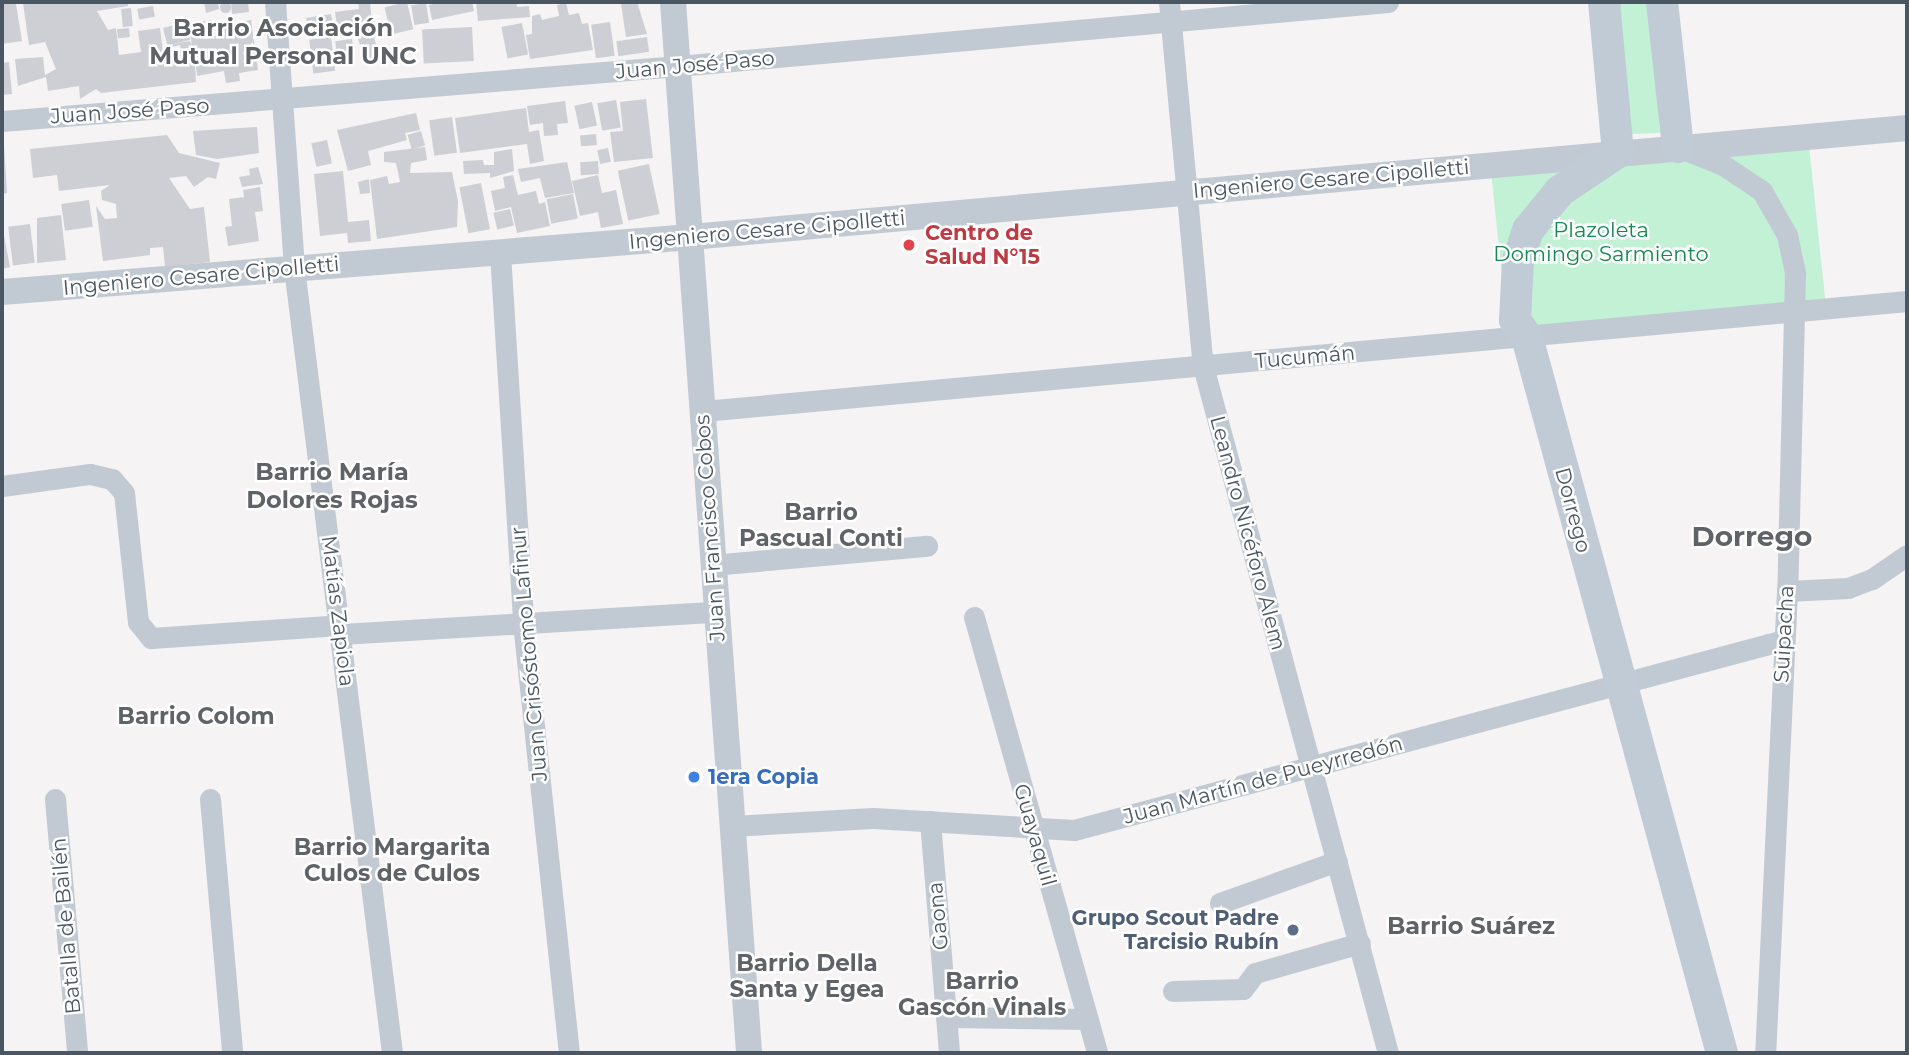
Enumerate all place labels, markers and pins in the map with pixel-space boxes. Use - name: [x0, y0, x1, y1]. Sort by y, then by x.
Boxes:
- place label: Centro de Salud N°15: [925, 220, 1040, 270]
- marker: Centro de Salud N°15: [899, 235, 919, 255]
- place label: 1era Copia: [708, 764, 819, 790]
- marker: 1era Copia: [686, 769, 702, 785]
- place label: Grupo Scout Padre Tarcisio Rubín: [1071, 905, 1279, 955]
- marker: Grupo Scout Padre Tarcisio Rubín: [1285, 922, 1301, 938]

